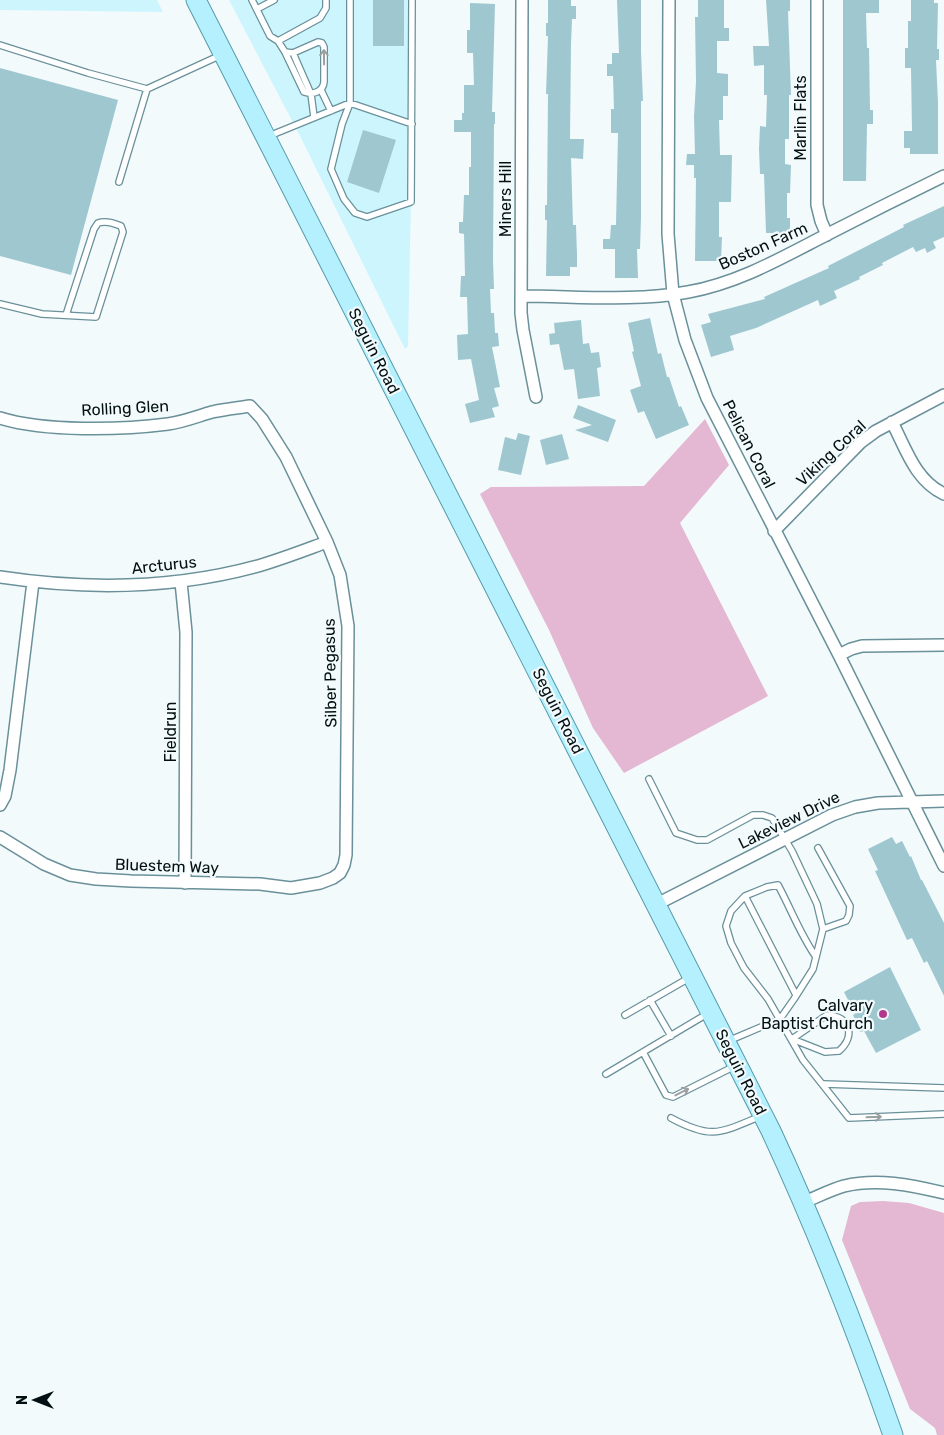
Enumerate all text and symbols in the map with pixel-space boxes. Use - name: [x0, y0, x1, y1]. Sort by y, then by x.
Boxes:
- one-way arrow: [319, 49, 329, 65]
- street label: Marlin Flats: [791, 75, 810, 161]
- street label: Miners Hill: [496, 161, 515, 237]
- street label: Boston Farm: [716, 218, 810, 274]
- street label: Seguin Road: [344, 305, 404, 397]
- street label: Rolling Glen: [81, 396, 169, 420]
- street label: Pelican Coral: [719, 397, 779, 491]
- street label: Viking Coral: [792, 416, 870, 490]
- street label: Arcturus: [131, 552, 197, 578]
- street label: Silber Pegasus: [320, 618, 340, 728]
- street label: Seguin Road: [528, 665, 588, 757]
- street label: Fieldrun: [161, 702, 180, 763]
- street label: Lakeview Drive: [735, 787, 843, 853]
- street label: Bluestem Way: [115, 855, 220, 877]
- place label: Calvary Baptist Church: [761, 996, 873, 1033]
- marker: Calvary Baptist Church: [877, 1008, 889, 1020]
- street label: Seguin Road: [711, 1026, 771, 1118]
- one-way arrow: [674, 1087, 689, 1096]
- one-way arrow: [866, 1112, 882, 1122]
- north arrow: [10, 1375, 60, 1425]
- text: N: [14, 1395, 31, 1405]

